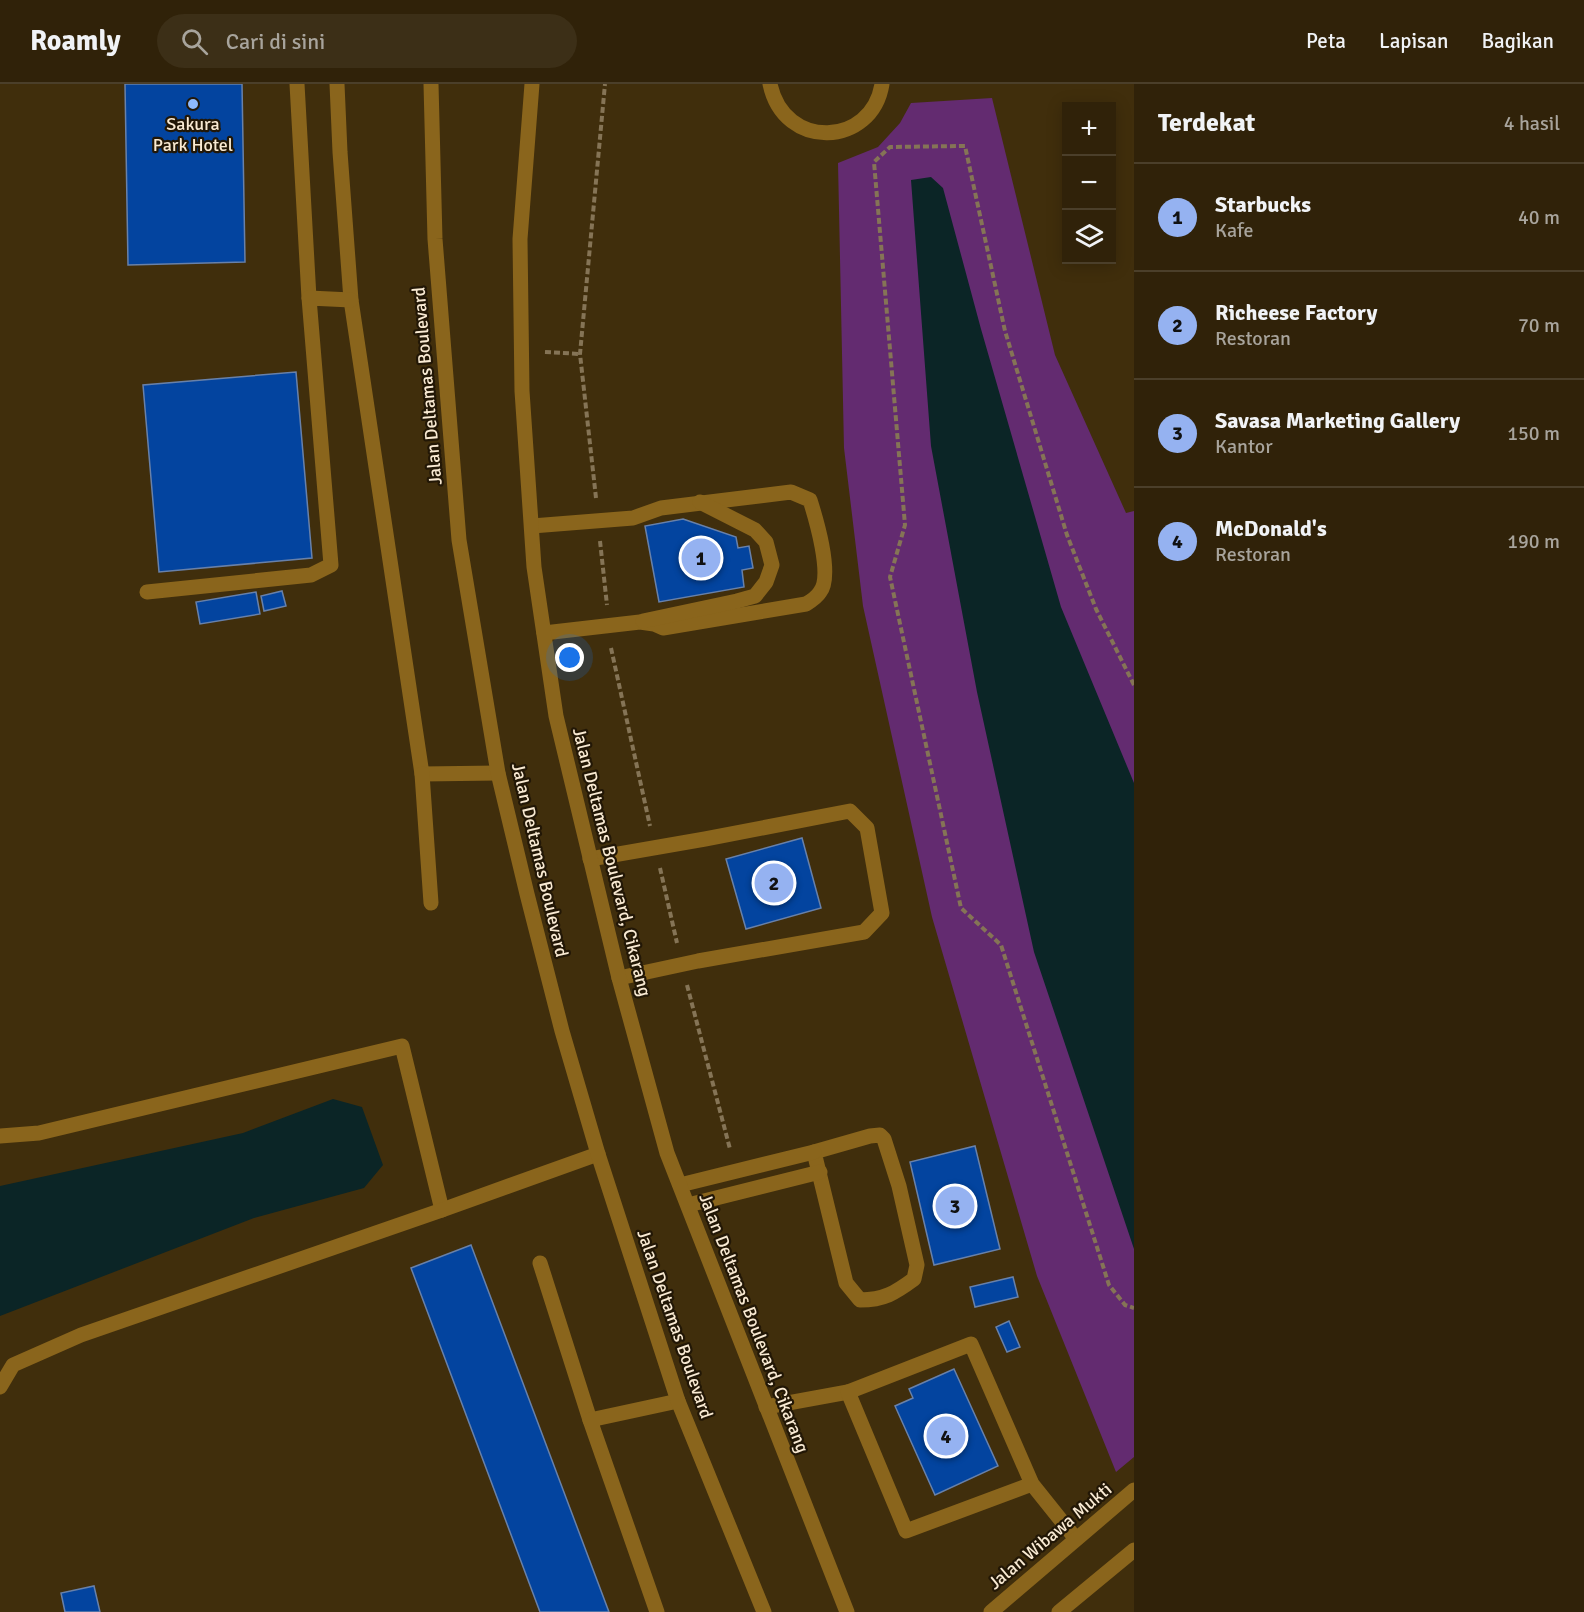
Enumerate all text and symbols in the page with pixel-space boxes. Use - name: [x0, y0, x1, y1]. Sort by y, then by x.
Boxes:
- search box: [157, 14, 577, 68]
- text: Roamly: [30, 24, 121, 58]
- icon: search: [178, 25, 211, 58]
- text: Cari di sini: [226, 28, 325, 55]
- text: Peta: [1306, 28, 1346, 54]
- text: Lapisan: [1379, 28, 1448, 54]
- text: Bagikan: [1481, 28, 1554, 54]
- marker: Sakura Park Hotel: [186, 97, 200, 111]
- map controls: [1062, 102, 1116, 264]
- button: +: [1062, 102, 1116, 156]
- text: Terdekat: [1158, 107, 1255, 139]
- text: 4 hasil: [1504, 111, 1560, 136]
- place label: Sakura Park Hotel: [153, 113, 233, 156]
- button: −: [1062, 156, 1116, 210]
- text: Starbucks: [1215, 191, 1311, 218]
- text: 1: [1172, 205, 1183, 230]
- text: 40 m: [1518, 205, 1560, 230]
- button: layers: [1062, 210, 1116, 264]
- text: Kafe: [1215, 218, 1254, 243]
- street label: Jalan Deltamas Boulevard: [407, 286, 447, 486]
- text: Richeese Factory: [1215, 299, 1377, 326]
- text: 2: [1172, 313, 1183, 338]
- text: 70 m: [1518, 313, 1560, 338]
- text: Restoran: [1215, 326, 1291, 351]
- text: Savasa Marketing Gallery: [1215, 407, 1460, 434]
- text: 3: [1172, 421, 1183, 446]
- text: 150 m: [1507, 421, 1560, 446]
- text: Kantor: [1215, 434, 1273, 459]
- text: McDonald's: [1215, 515, 1327, 542]
- text: 4: [1172, 529, 1183, 554]
- text: 190 m: [1507, 529, 1560, 554]
- pin: 1: [682, 536, 720, 580]
- text: Restoran: [1215, 542, 1291, 567]
- your location: [555, 643, 584, 672]
- street label: Jalan Deltamas Boulevard, Cikarang: [568, 725, 656, 999]
- street label: Jalan Deltamas Boulevard: [507, 761, 573, 959]
- pin: 2: [754, 860, 794, 906]
- pin: 3: [936, 1184, 974, 1228]
- street label: Jalan Deltamas Boulevard, Cikarang: [694, 1190, 814, 1456]
- street label: Jalan Deltamas Boulevard: [632, 1227, 718, 1421]
- pin: 4: [926, 1414, 966, 1458]
- street label: Jalan Wibawa Mukti: [984, 1478, 1116, 1594]

